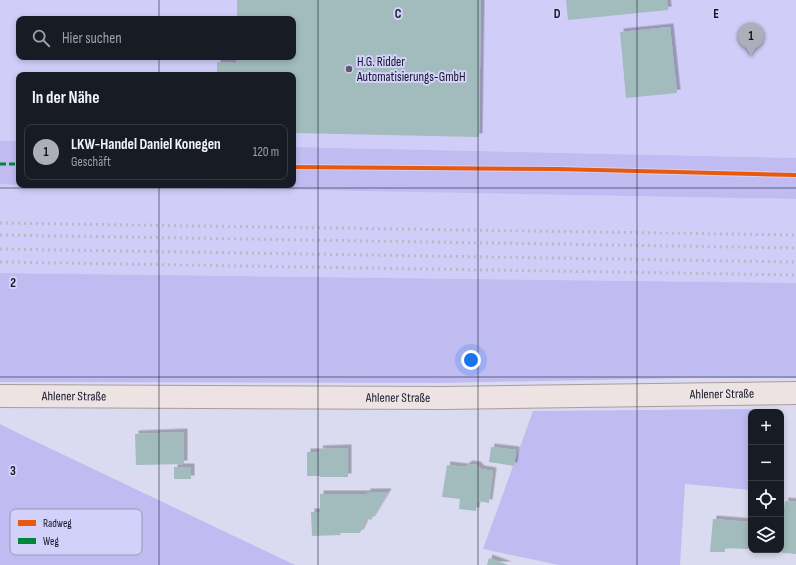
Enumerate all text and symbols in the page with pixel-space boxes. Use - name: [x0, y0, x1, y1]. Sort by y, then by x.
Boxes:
- text: C: [395, 6, 402, 22]
- text: D: [554, 6, 561, 22]
- text: E: [713, 6, 719, 22]
- search box: [16, 16, 296, 60]
- pin: 1: [738, 23, 764, 56]
- icon: search: [30, 27, 52, 49]
- text: Hier suchen: [62, 29, 122, 48]
- place label: H.G. Ridder Automatisierungs-GmbH: [356, 54, 466, 85]
- marker: H.G. Ridder Automatisierungs-GmbH: [344, 64, 354, 74]
- text: In der Nähe: [32, 88, 99, 108]
- text: LKW-Handel Daniel Konegen: [71, 135, 221, 154]
- text: 1: [43, 144, 49, 160]
- text: 120 m: [253, 144, 279, 160]
- text: Geschäft: [71, 154, 111, 170]
- text: 2: [10, 275, 16, 291]
- your location: [461, 350, 481, 370]
- street label: Ahlener Straße: [689, 386, 754, 403]
- street label: Ahlener Straße: [41, 388, 106, 404]
- street label: Ahlener Straße: [365, 390, 430, 406]
- map controls: [748, 409, 784, 553]
- button: +: [748, 409, 784, 445]
- button: −: [748, 445, 784, 481]
- text: 3: [10, 463, 16, 479]
- button: locate: [748, 481, 784, 517]
- legend: [10, 509, 142, 555]
- text: Radweg: [43, 517, 72, 530]
- button: layers: [748, 517, 784, 553]
- text: Weg: [43, 535, 59, 548]

